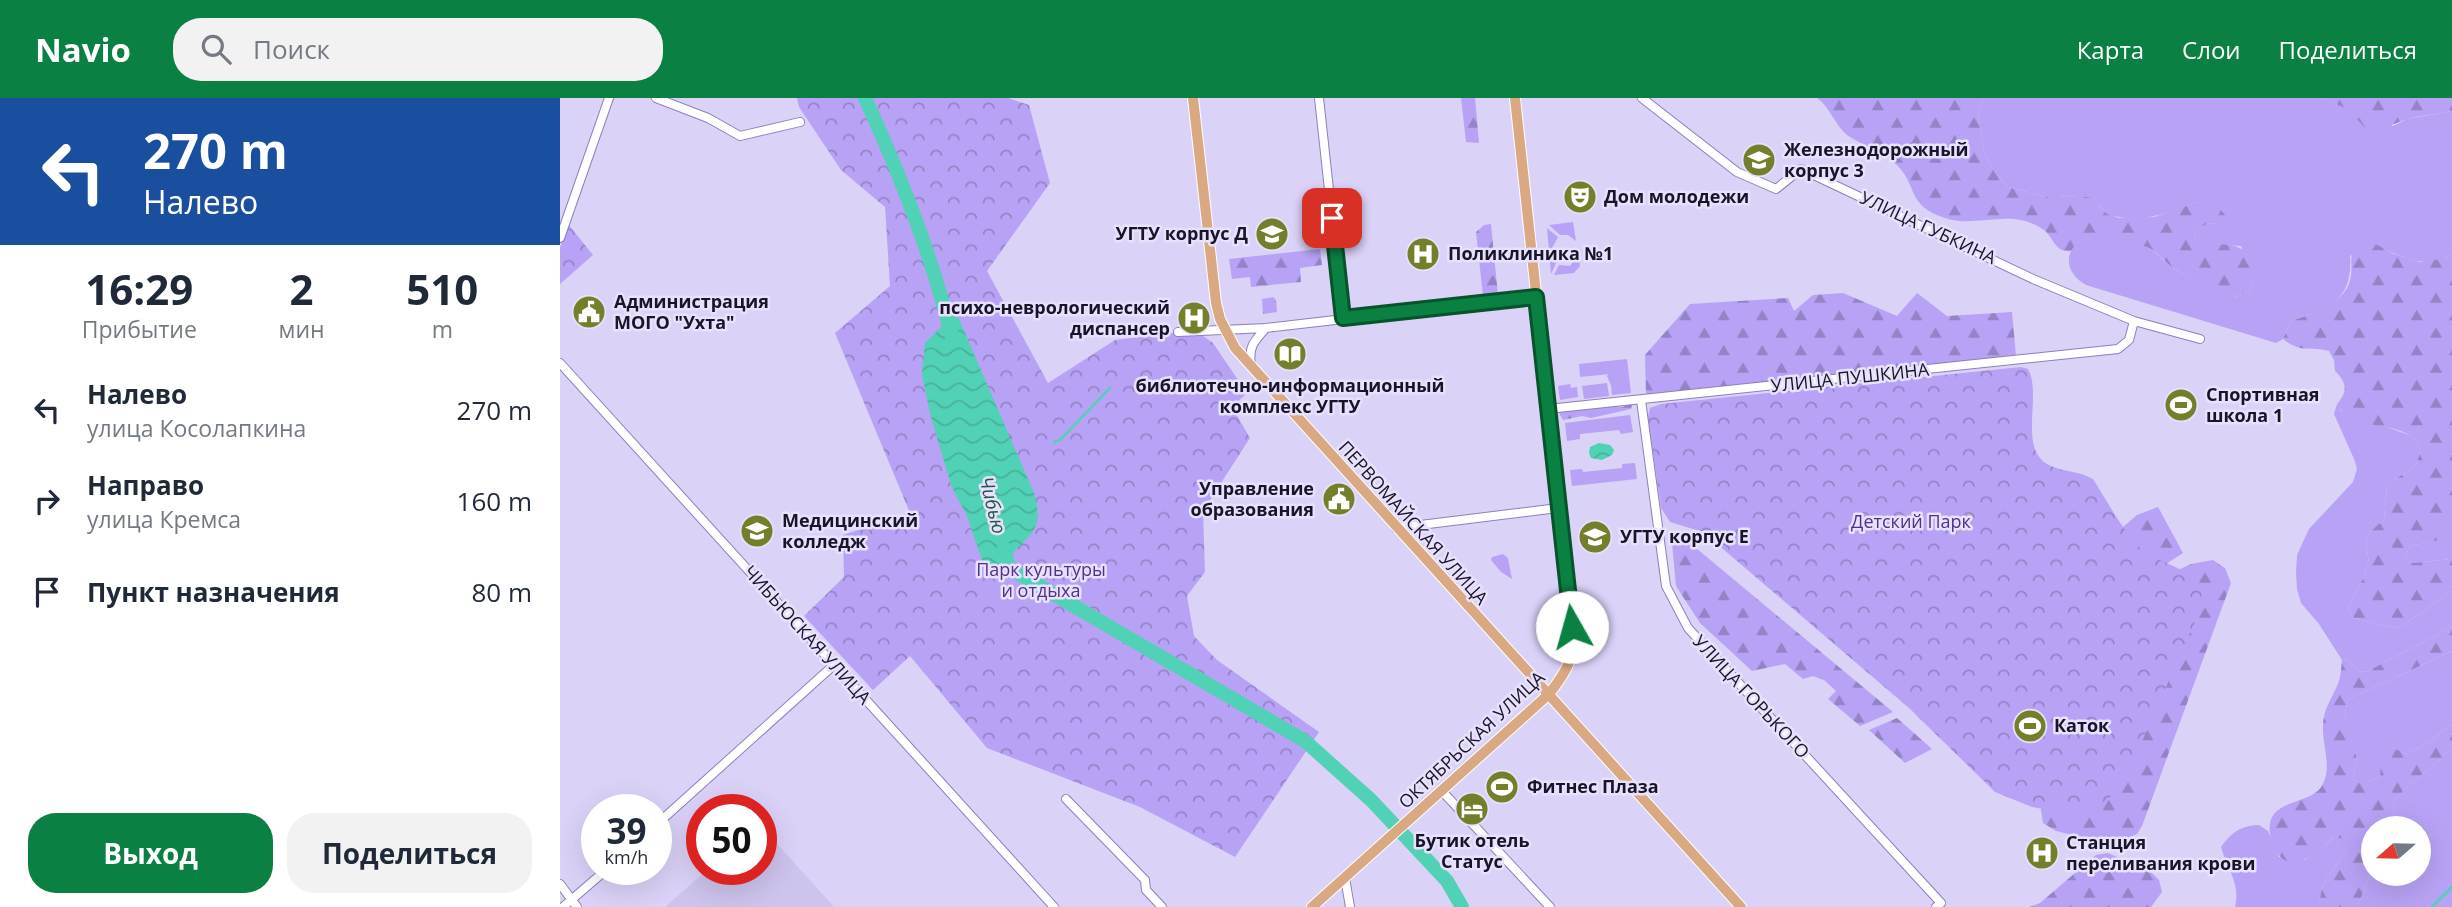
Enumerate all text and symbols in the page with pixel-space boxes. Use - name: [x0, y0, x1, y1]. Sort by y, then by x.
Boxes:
- search box: [173, 18, 663, 81]
- text: Navio: [35, 27, 131, 72]
- icon: search: [197, 30, 235, 68]
- text: Поиск: [253, 31, 330, 67]
- text: Карта: [2077, 33, 2144, 66]
- text: Слои: [2182, 33, 2241, 66]
- text: Поделиться: [2279, 33, 2417, 66]
- text: 270 m: [143, 117, 288, 183]
- icon: left: [28, 126, 119, 217]
- place label: Железнодорожный корпус 3: [1784, 137, 1968, 182]
- school or university icon: Железнодорожный корпус 3: [1740, 141, 1778, 179]
- theatre icon: Дом молодежи: [1561, 178, 1599, 216]
- text: Налево: [143, 180, 258, 223]
- place label: Дом молодежи: [1604, 184, 1749, 208]
- street label: УЛИЦА ГУБКИНА: [1856, 185, 2001, 269]
- pin: [1302, 188, 1362, 248]
- icon: arrive: [1313, 199, 1351, 237]
- school or university icon: УГТУ корпус Д: [1253, 215, 1291, 253]
- place label: УГТУ корпус Д: [1116, 221, 1248, 245]
- hospital icon: Поликлиника №1: [1404, 235, 1442, 273]
- place label: Поликлиника №1: [1448, 241, 1613, 265]
- text: 16:29: [85, 260, 193, 317]
- text: 2: [290, 260, 314, 317]
- text: 510: [406, 260, 478, 317]
- place label: Администрация МОГО "Ухта": [614, 289, 769, 334]
- public building icon: Администрация МОГО "Ухта": [570, 293, 608, 331]
- place label: психо-неврологический диспансер: [939, 295, 1170, 340]
- hospital icon: психо-неврологический диспансер: [1175, 299, 1213, 337]
- text: Прибытие: [82, 313, 197, 345]
- text: мин: [279, 313, 325, 345]
- text: m: [432, 313, 453, 345]
- library icon: библиотечно-информационный комплекс УГТУ: [1271, 335, 1309, 373]
- street label: УЛИЦА ПУШКИНА: [1770, 357, 1931, 397]
- place label: библиотечно-информационный комплекс УГТУ: [1135, 373, 1445, 418]
- text: Налево: [87, 376, 187, 412]
- place label: Спортивная школа 1: [2206, 382, 2319, 427]
- sports icon: Спортивная школа 1: [2162, 386, 2200, 424]
- icon: left: [28, 391, 66, 429]
- text: 270 m: [457, 392, 532, 428]
- text: улица Косолапкина: [87, 412, 306, 444]
- street label: ПЕРВОМАЙСКАЯ УЛИЦА: [1334, 435, 1494, 610]
- text: Направо: [87, 467, 204, 503]
- water label: Чибью: [973, 474, 1013, 536]
- place label: Управление образования: [1191, 476, 1314, 521]
- public building icon: Управление образования: [1320, 480, 1358, 518]
- icon: right: [28, 482, 66, 520]
- text: 160 m: [457, 483, 532, 519]
- text: улица Кремса: [87, 503, 241, 535]
- place label: Медицинский колледж: [782, 508, 918, 553]
- park label: Детский Парк: [1851, 509, 1972, 533]
- school or university icon: Медицинский колледж: [738, 512, 776, 550]
- school or university icon: УГТУ корпус Е: [1576, 518, 1614, 556]
- place label: УГТУ корпус Е: [1620, 524, 1749, 548]
- park label: Парк культуры и отдыха: [976, 557, 1106, 602]
- street label: ЧИБЬЮСКАЯ УЛИЦА: [739, 560, 877, 709]
- icon: arrive: [28, 573, 66, 611]
- text: Пункт назначения: [87, 574, 340, 610]
- text: 80 m: [471, 574, 532, 610]
- position arrow: [1535, 590, 1609, 664]
- street label: УЛИЦА ГОРЬКОГО: [1688, 629, 1815, 763]
- street label: ОКТЯБРЬСКАЯ УЛИЦА: [1393, 665, 1550, 813]
- sports icon: Каток: [2011, 707, 2049, 745]
- place label: Каток: [2054, 713, 2110, 737]
- sports icon: Фитнес Плаза: [1483, 768, 1521, 806]
- place label: Фитнес Плаза: [1527, 774, 1659, 798]
- hotel icon: Бутик отель Статус: [1453, 790, 1491, 828]
- speed limit sign: 50: [686, 794, 777, 885]
- text: 39: [606, 807, 647, 854]
- button: Выход: [28, 813, 273, 893]
- button: Поделиться: [287, 813, 532, 893]
- north arrow: [2361, 816, 2431, 886]
- map controls: [2361, 816, 2431, 886]
- place label: Бутик отель Статус: [1415, 828, 1529, 873]
- place label: Станция переливания крови: [2066, 830, 2255, 875]
- hospital icon: Станция переливания крови: [2023, 834, 2061, 872]
- text: km/h: [605, 845, 648, 869]

